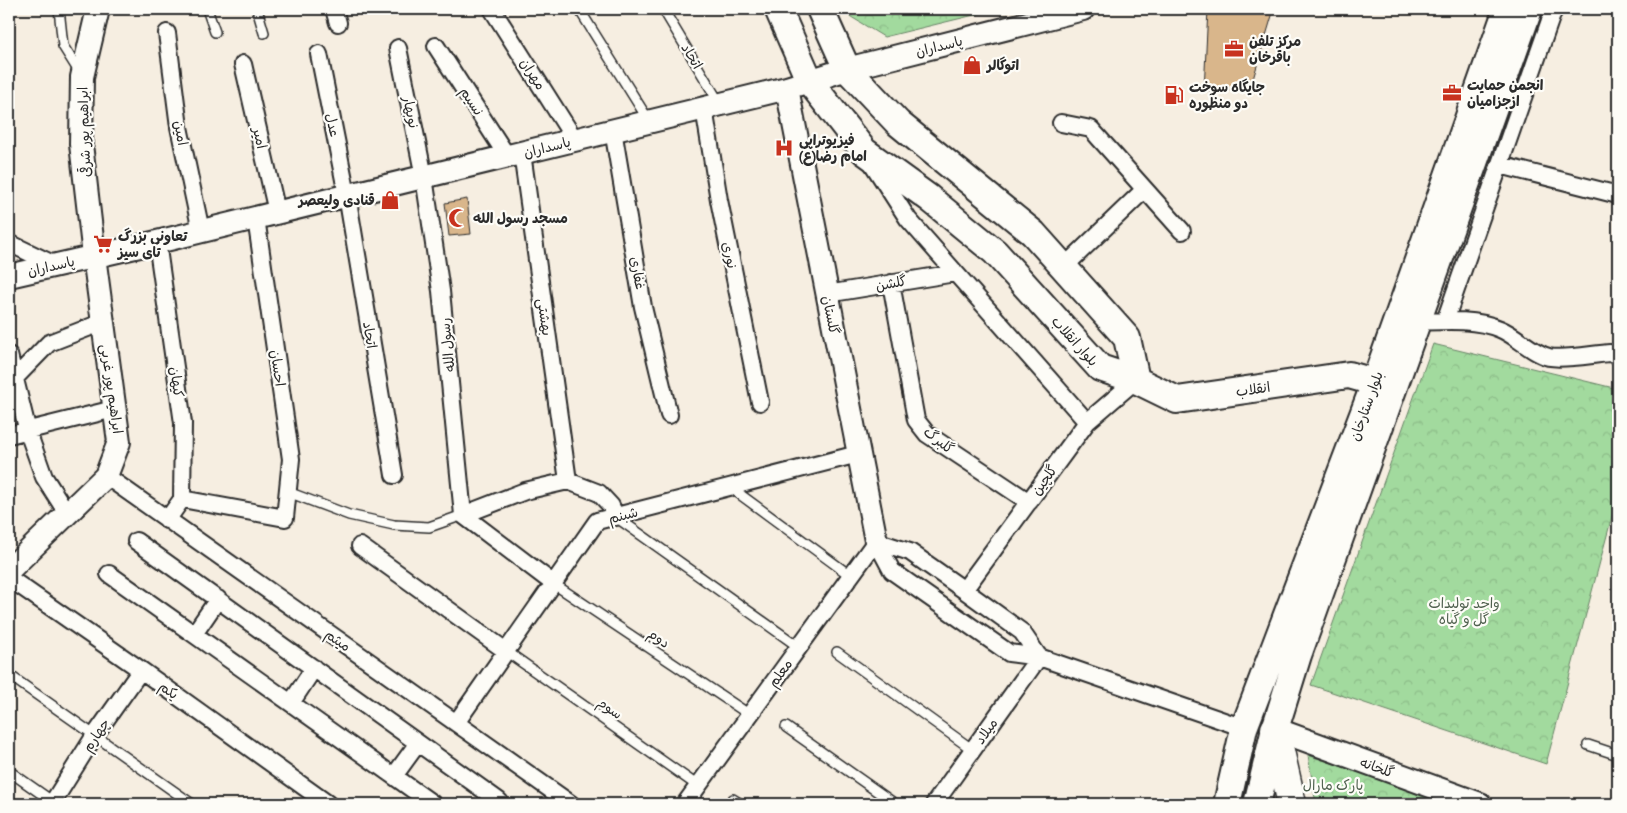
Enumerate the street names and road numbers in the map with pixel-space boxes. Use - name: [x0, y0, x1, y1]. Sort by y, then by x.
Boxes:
- street label: پاسداران: [914, 31, 965, 61]
- street label: اتحاد: [677, 40, 707, 72]
- street label: مهران: [516, 55, 550, 93]
- street label: نسیم: [454, 83, 488, 120]
- street label: ابراهیم پور شرقی: [73, 86, 97, 178]
- street label: نوبهار: [399, 93, 423, 130]
- street label: عدل: [322, 111, 344, 139]
- street label: امین: [170, 119, 192, 147]
- street label: امیر: [249, 124, 271, 151]
- street label: پاسداران: [522, 132, 573, 162]
- street label: نوری: [718, 240, 742, 270]
- street label: پاسداران: [26, 252, 77, 281]
- street label: غفاری: [626, 255, 650, 291]
- street label: گلشن: [874, 271, 908, 295]
- street label: گلستان: [818, 294, 844, 336]
- street label: بهشتی: [533, 297, 557, 337]
- street label: بلوار انقلاب: [1048, 312, 1102, 370]
- street label: رسول الله: [435, 317, 459, 373]
- street label: اتحاد: [359, 320, 381, 350]
- street label: ابراهیم پور غربی: [95, 343, 127, 435]
- street label: احسان: [267, 348, 289, 388]
- street label: کیهان: [166, 365, 188, 399]
- street label: بلوار ستارخان: [1345, 369, 1387, 443]
- street label: انقلاب: [1235, 378, 1271, 400]
- street label: گلبرگ: [920, 422, 958, 458]
- street label: گلچین: [1027, 461, 1062, 499]
- street label: شبنم: [606, 503, 640, 529]
- street label: دوم: [643, 624, 673, 653]
- street label: میثم: [321, 625, 354, 657]
- street label: معلم: [764, 655, 798, 692]
- street label: یکم: [155, 677, 182, 705]
- street label: سوم: [592, 693, 626, 725]
- street label: میلاد: [971, 714, 1001, 748]
- street label: چهارم: [78, 715, 115, 756]
- street label: گلخانه: [1357, 753, 1397, 781]

